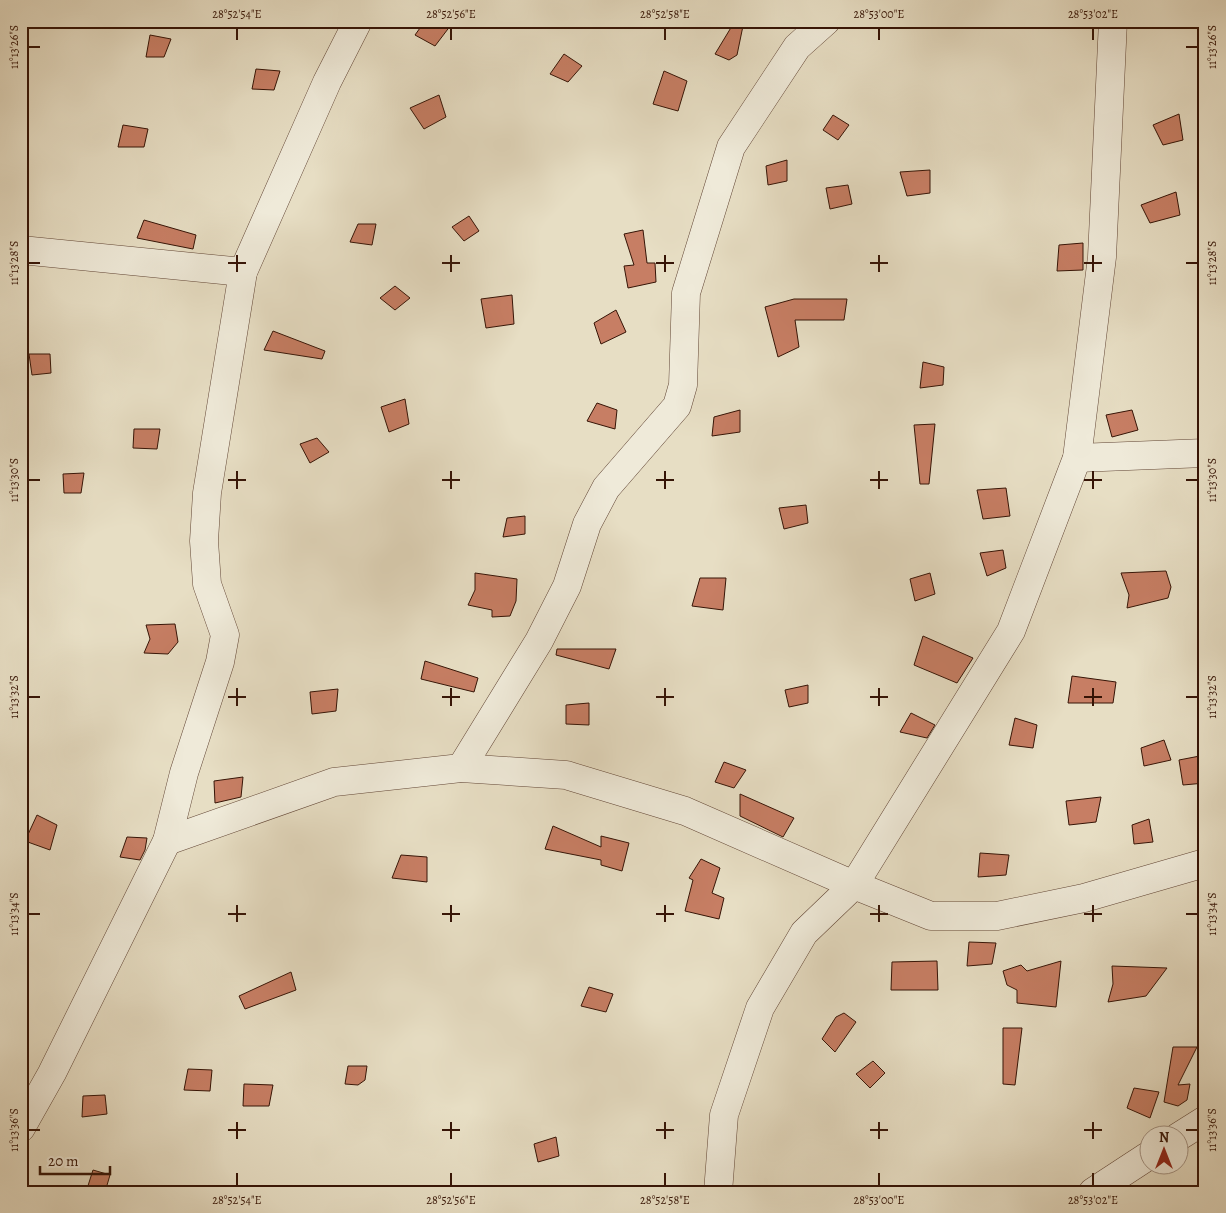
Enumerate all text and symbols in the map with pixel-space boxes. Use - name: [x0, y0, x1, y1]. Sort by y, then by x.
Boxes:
- text: 28°52'54"E: [212, 6, 262, 22]
- text: 28°52'56"E: [426, 6, 476, 22]
- text: 28°52'58"E: [640, 6, 690, 22]
- text: 28°53'00"E: [854, 6, 904, 22]
- text: 28°53'02"E: [1068, 6, 1118, 22]
- text: 11°13'26"S: [6, 25, 22, 69]
- text: 11°13'26"S: [1204, 25, 1220, 69]
- text: 11°13'28"S: [6, 241, 22, 285]
- text: 11°13'28"S: [1204, 241, 1220, 285]
- text: 11°13'30"S: [6, 458, 22, 502]
- text: 11°13'30"S: [1204, 458, 1220, 502]
- text: 11°13'32"S: [6, 675, 22, 719]
- text: 11°13'32"S: [1204, 675, 1220, 719]
- text: 11°13'34"S: [6, 892, 22, 936]
- text: 11°13'34"S: [1204, 892, 1220, 936]
- text: 11°13'36"S: [6, 1108, 22, 1152]
- text: 11°13'36"S: [1204, 1108, 1220, 1152]
- north arrow: [1138, 1126, 1188, 1176]
- text: N: [1159, 1128, 1169, 1147]
- scale bar: [40, 1143, 110, 1175]
- text: 20 m: [48, 1151, 79, 1171]
- text: 28°52'54"E: [212, 1192, 262, 1208]
- text: 28°52'56"E: [426, 1192, 476, 1208]
- text: 28°52'58"E: [640, 1192, 690, 1208]
- text: 28°53'00"E: [854, 1192, 904, 1208]
- text: 28°53'02"E: [1068, 1192, 1118, 1208]

